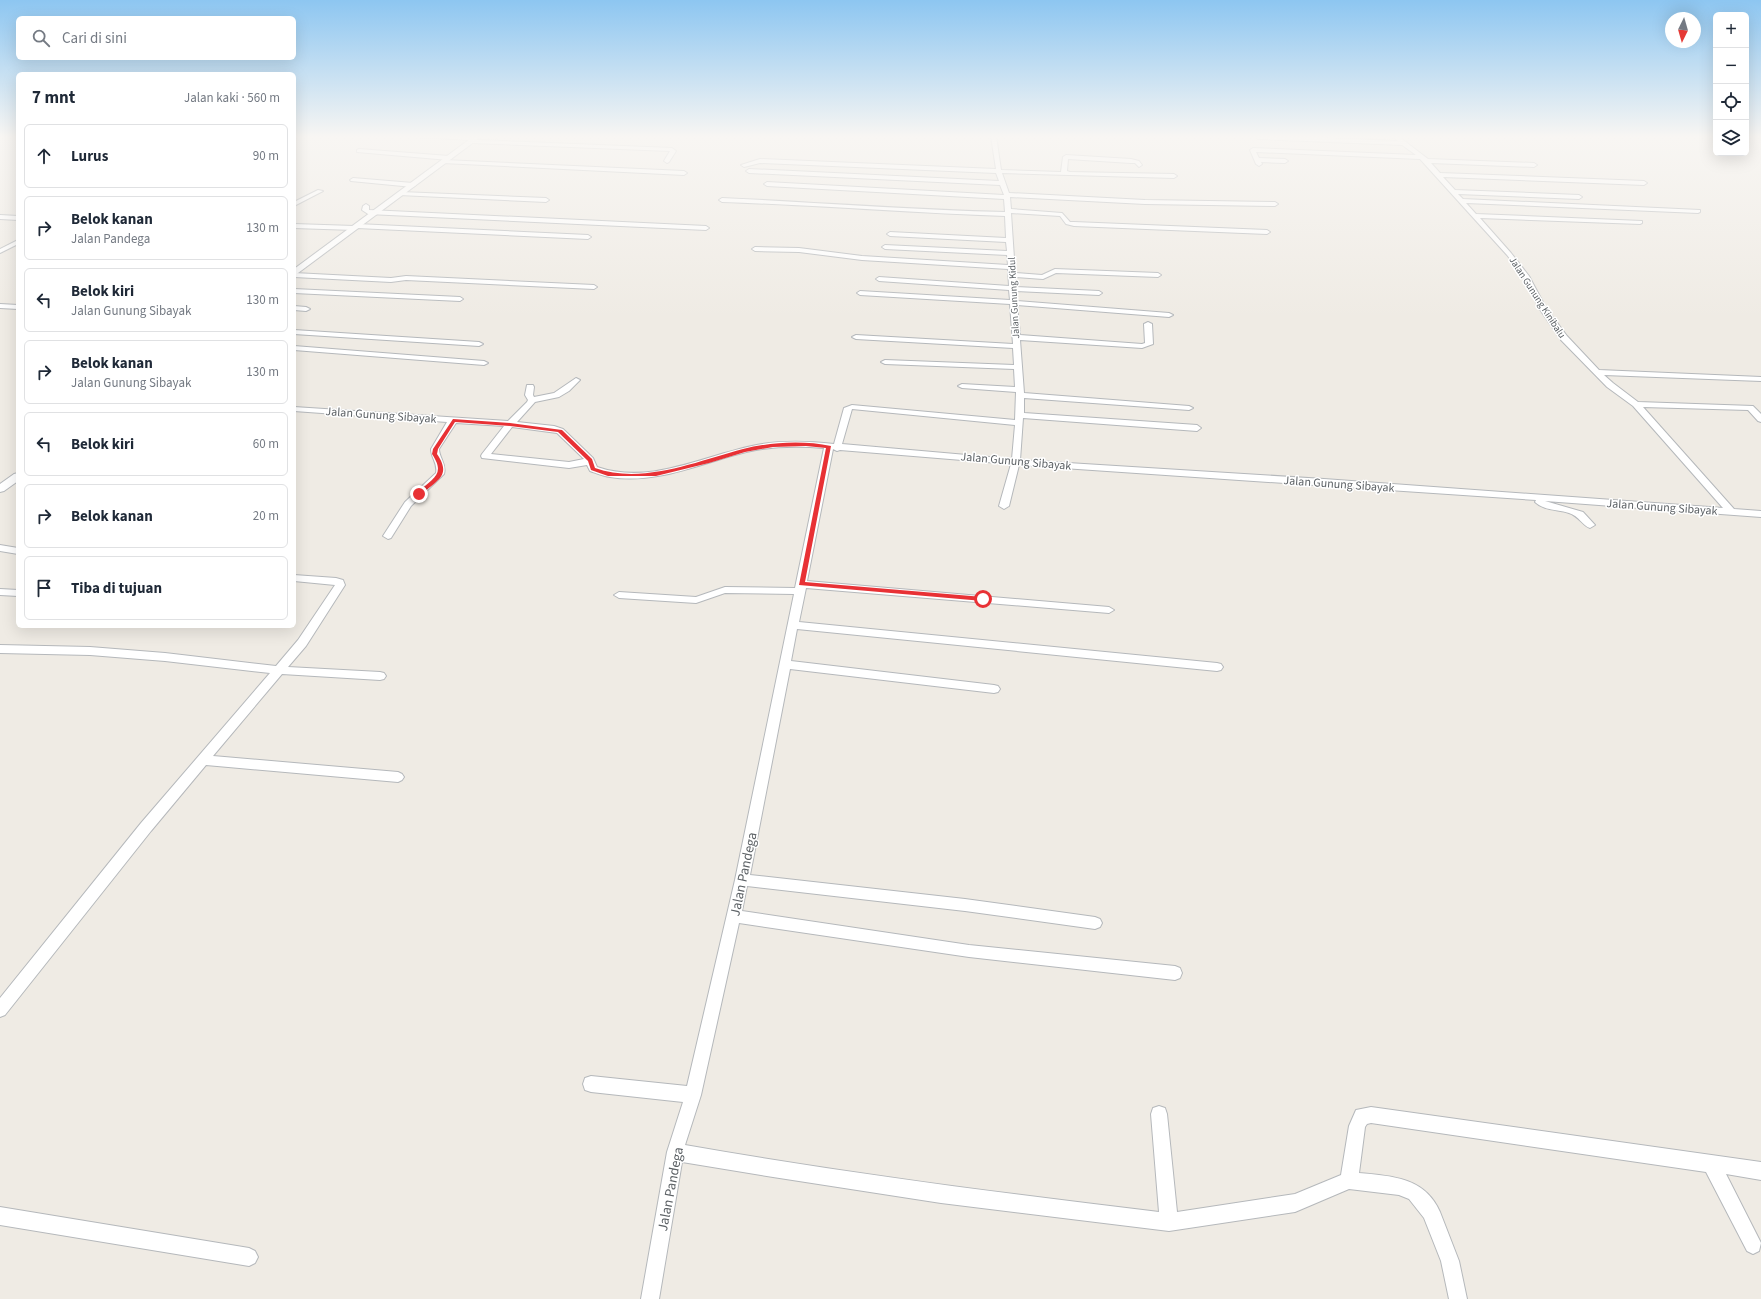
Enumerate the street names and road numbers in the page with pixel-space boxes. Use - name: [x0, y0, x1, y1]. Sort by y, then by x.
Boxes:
- street label: Jalan Gunung Kinibalu: [1506, 254, 1569, 341]
- street label: Jalan Gunung Kidul: [1005, 256, 1023, 339]
- street label: Jalan Gunung Sibayak: [325, 403, 437, 428]
- street label: Jalan Gunung Sibayak: [960, 448, 1072, 475]
- street label: Jalan Gunung Sibayak: [1283, 472, 1395, 497]
- street label: Jalan Gunung Sibayak: [1606, 495, 1718, 520]
- street label: Jalan Pandega: [725, 830, 763, 918]
- street label: Jalan Pandega: [653, 1145, 689, 1233]

